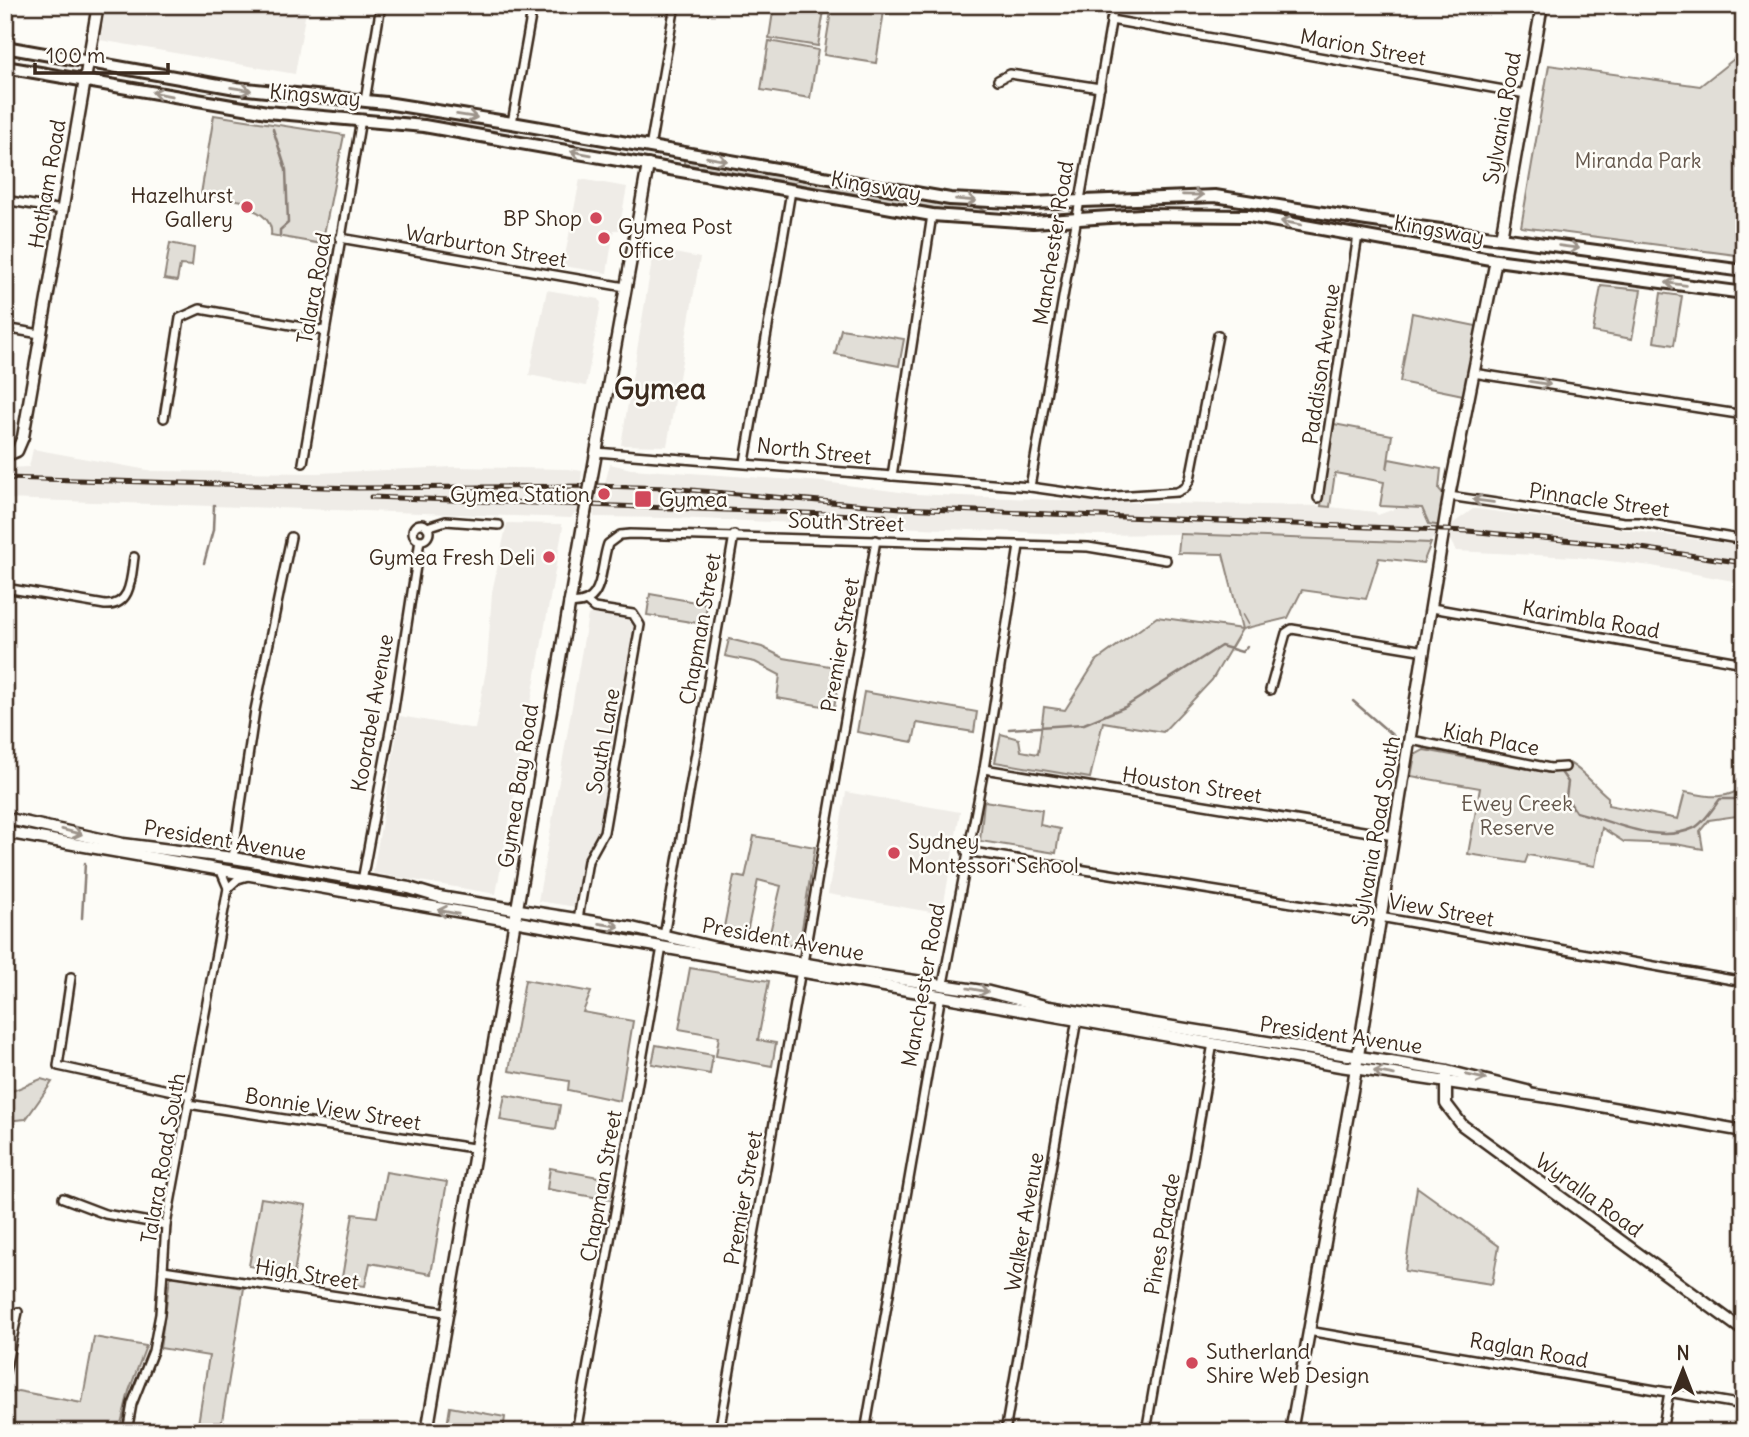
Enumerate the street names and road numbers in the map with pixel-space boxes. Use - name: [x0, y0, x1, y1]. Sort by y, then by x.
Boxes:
- street label: Marion Street: [1298, 23, 1428, 71]
- street label: Sylvania Road: [1477, 50, 1527, 186]
- street label: Kingsway: [268, 78, 362, 112]
- street label: Hotham Road: [22, 117, 72, 251]
- street label: Manchester Road: [1027, 159, 1079, 327]
- street label: Kingsway: [829, 165, 923, 207]
- street label: Kingsway: [1392, 209, 1486, 251]
- street label: Warburton Street: [403, 219, 569, 273]
- street label: Talara Road: [291, 230, 337, 346]
- street label: Paddison Avenue: [1296, 282, 1346, 446]
- street label: North Street: [755, 432, 873, 470]
- street label: Pinnacle Street: [1527, 477, 1671, 523]
- street label: South Street: [788, 506, 904, 538]
- street label: Chapman Street: [673, 551, 727, 707]
- street label: Premier Street: [815, 576, 865, 714]
- street label: Karimbla Road: [1520, 594, 1662, 644]
- street label: Koorabel Avenue: [345, 632, 399, 794]
- street label: South Lane: [580, 686, 626, 796]
- street label: Gymea Bay Road: [492, 702, 544, 870]
- street label: Kiah Place: [1441, 716, 1541, 762]
- street label: Sylvania Road South: [1346, 733, 1406, 929]
- street label: Houston Street: [1120, 761, 1264, 809]
- street label: President Avenue: [142, 814, 308, 866]
- street label: View Street: [1386, 887, 1496, 933]
- street label: Manchester Road: [895, 901, 951, 1069]
- street label: President Avenue: [700, 911, 866, 967]
- street label: President Avenue: [1258, 1010, 1424, 1060]
- street label: Talara Road South: [135, 1071, 191, 1245]
- street label: Bonnie View Street: [243, 1082, 423, 1136]
- street label: Chapman Street: [574, 1108, 628, 1264]
- street label: Premier Street: [718, 1129, 768, 1267]
- street label: Wyralla Road: [1530, 1147, 1648, 1243]
- street label: Walker Avenue: [998, 1150, 1050, 1294]
- street label: Pines Parade: [1138, 1171, 1186, 1297]
- street label: High Street: [253, 1252, 361, 1296]
- street label: Raglan Road: [1468, 1326, 1590, 1374]

